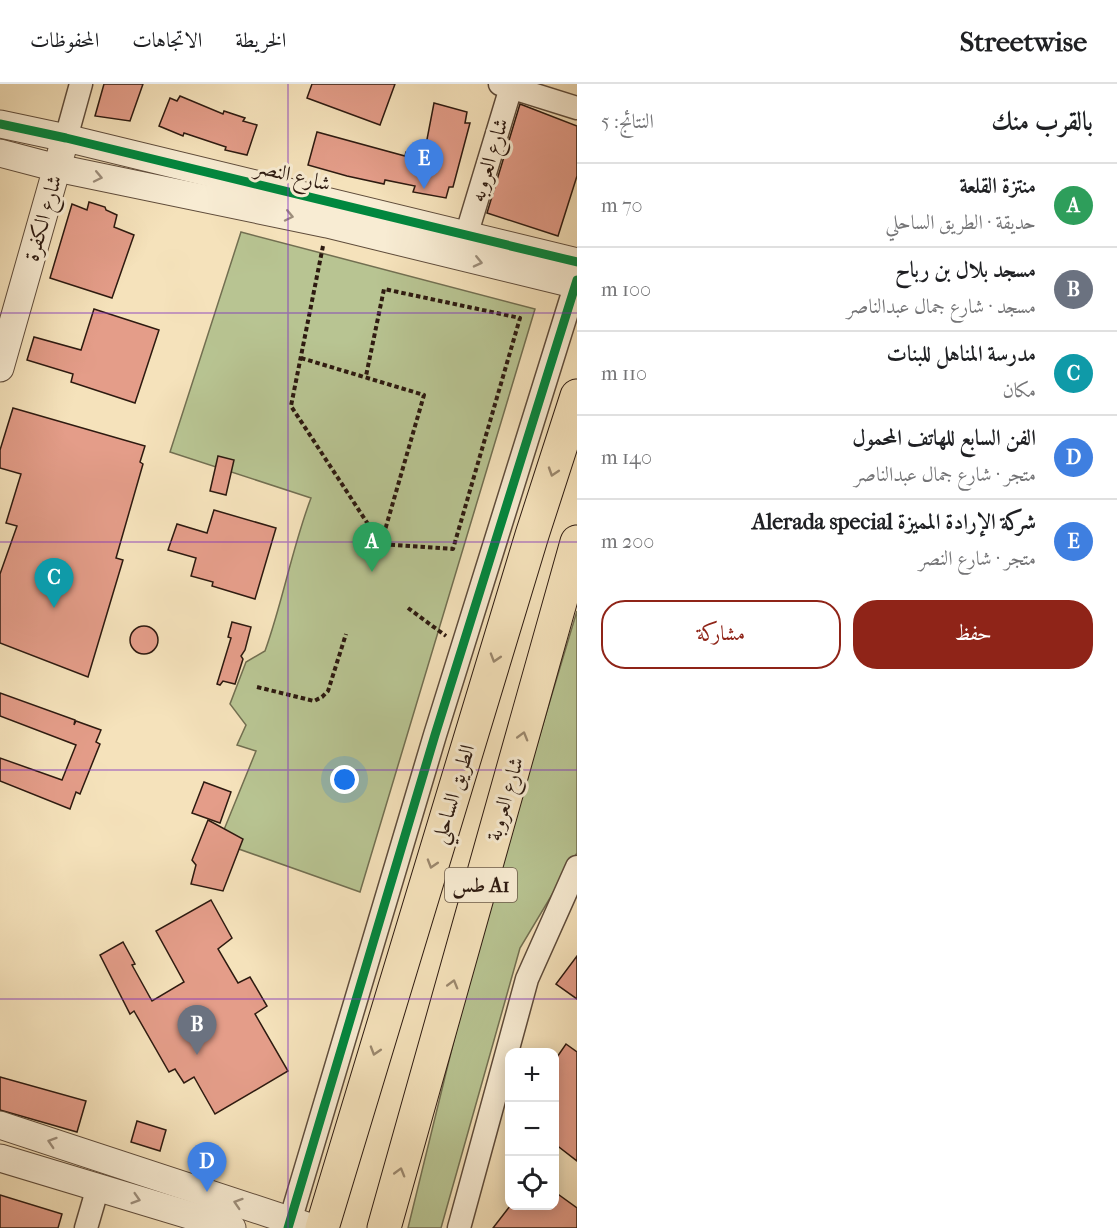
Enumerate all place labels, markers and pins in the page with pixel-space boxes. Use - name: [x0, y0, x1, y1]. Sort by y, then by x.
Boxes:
- pin: E: [404, 140, 444, 189]
- pin: A: [352, 522, 392, 572]
- pin: C: [34, 558, 74, 608]
- pin: B: [178, 1006, 216, 1055]
- pin: D: [188, 1142, 226, 1192]

